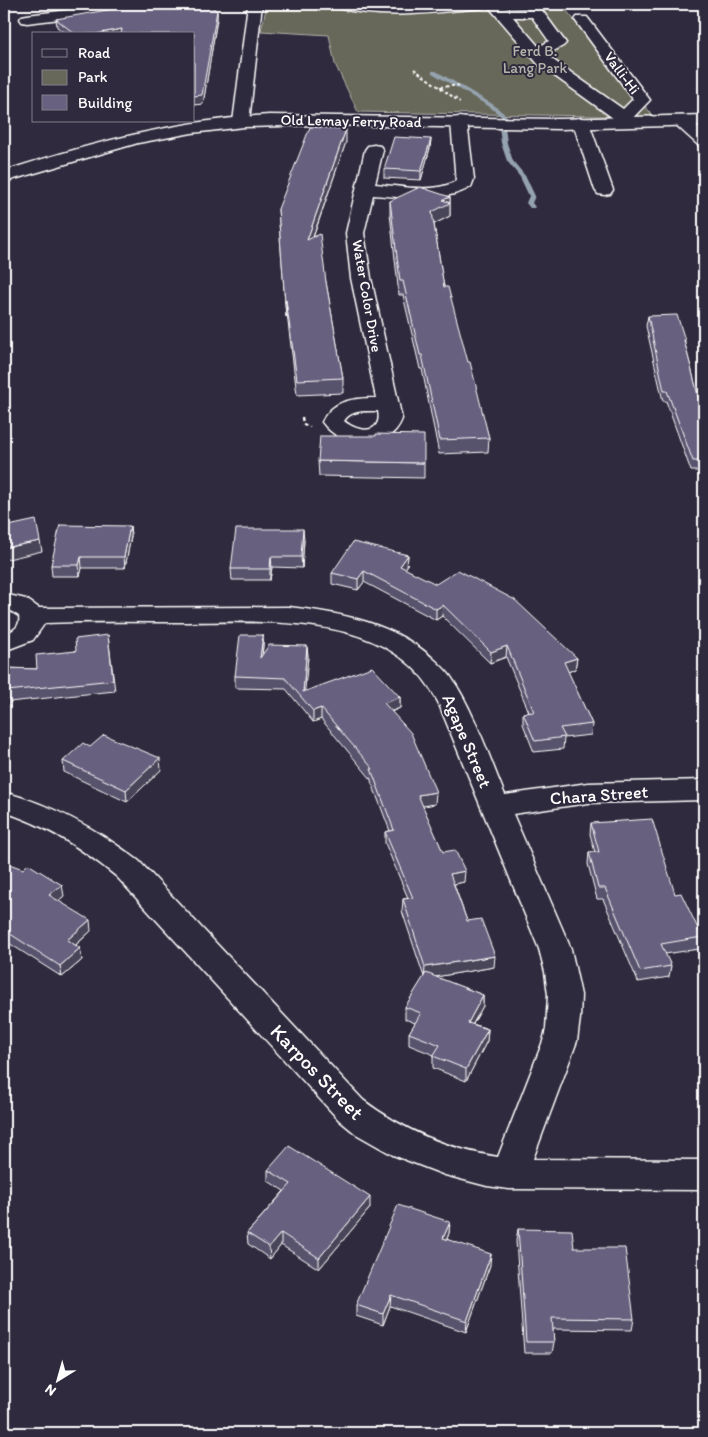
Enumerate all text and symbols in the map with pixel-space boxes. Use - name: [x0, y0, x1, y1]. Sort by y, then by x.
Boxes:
- legend: [32, 32, 195, 122]
- park label: Ferd B. Lang Park: [503, 42, 568, 77]
- text: Road: [78, 44, 111, 62]
- street label: Valli-Hi: [600, 48, 644, 98]
- text: Park: [78, 68, 108, 86]
- text: Building: [78, 94, 132, 112]
- street label: Old Lemay Ferry Road: [280, 111, 422, 131]
- street label: Water Color Drive: [348, 238, 386, 354]
- street label: Agape Street: [437, 691, 497, 791]
- street label: Chara Street: [549, 781, 649, 809]
- street label: Karpos Street: [265, 1019, 369, 1125]
- north arrow: [32, 1354, 82, 1404]
- text: N: [42, 1380, 59, 1400]

